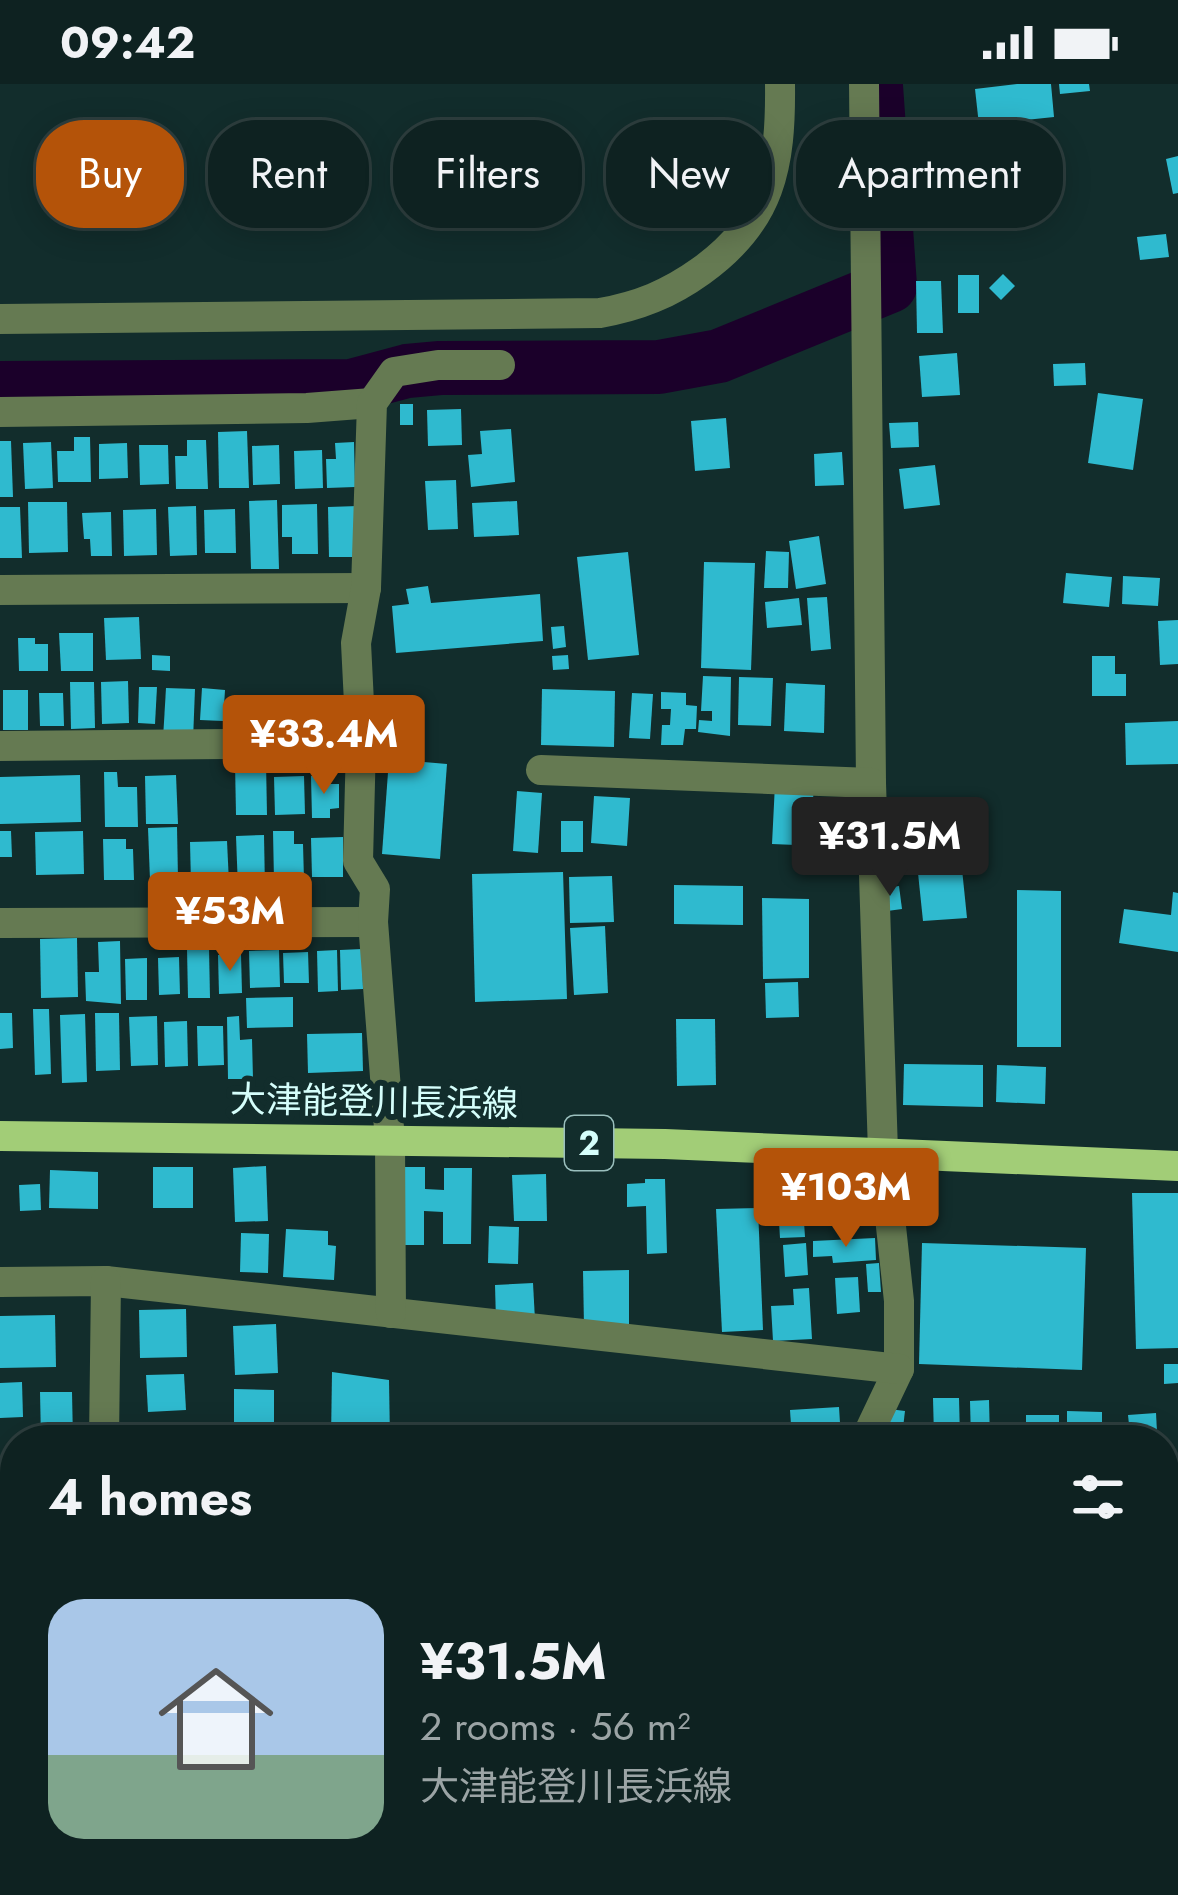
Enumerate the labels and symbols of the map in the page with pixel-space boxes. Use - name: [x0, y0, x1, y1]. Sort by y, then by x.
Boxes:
- pin: ¥33.4M: [226, 695, 422, 797]
- pin: ¥31.5M: [792, 797, 988, 899]
- pin: ¥53M: [159, 872, 301, 974]
- street label: 大津能登川長浜線: [230, 1072, 518, 1130]
- road number: 2: [565, 1116, 613, 1170]
- pin: ¥103M: [762, 1148, 930, 1250]

